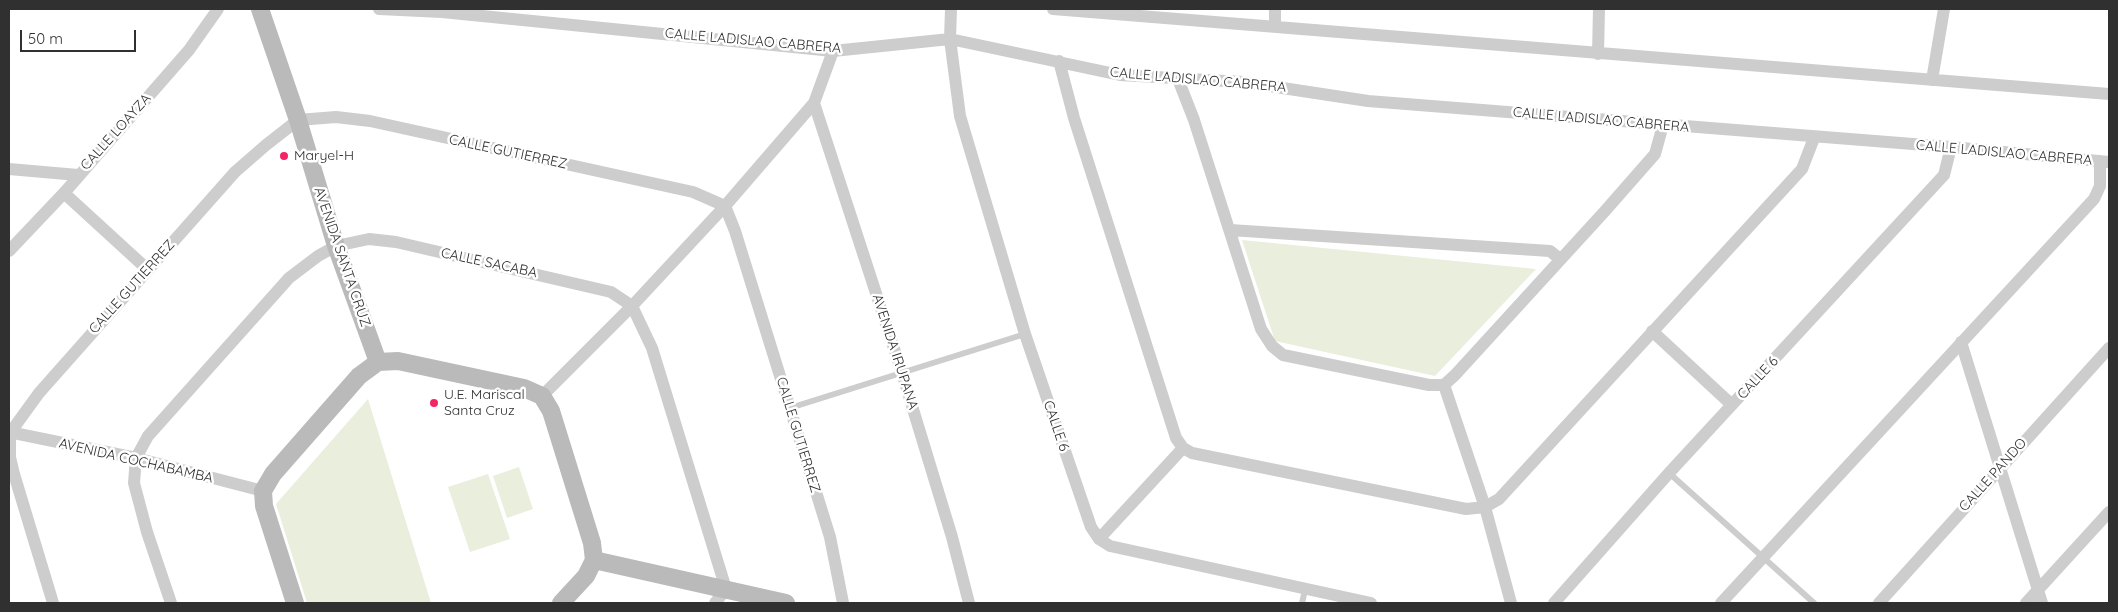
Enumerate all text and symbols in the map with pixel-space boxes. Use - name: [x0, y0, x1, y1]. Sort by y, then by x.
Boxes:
- scale bar: [22, 20, 139, 52]
- street label: CALLE LADISLAO CABRERA: [664, 25, 842, 57]
- text: 50 m: [28, 29, 63, 48]
- street label: CALLE LADISLAO CABRERA: [1109, 64, 1287, 96]
- street label: CALLE LOAYZA: [77, 90, 155, 174]
- street label: CALLE LADISLAO CABRERA: [1512, 104, 1690, 136]
- street label: CALLE GUTIERREZ: [447, 131, 569, 173]
- street label: CALLE LADISLAO CABRERA: [1915, 137, 2093, 169]
- place label: Maryel-H: [294, 148, 354, 164]
- marker: Maryel-H: [278, 150, 290, 162]
- street label: AVENIDA SANTA CRUZ: [310, 185, 374, 329]
- street label: CALLE GUTIERREZ: [86, 237, 178, 337]
- street label: CALLE SACABA: [439, 245, 539, 281]
- street label: AVENIDA IRUPANA: [868, 292, 922, 412]
- street label: CALLE 6: [1734, 353, 1782, 403]
- street label: CALLE GUTIERREZ: [772, 375, 824, 495]
- place label: U.E. Mariscal Santa Cruz: [444, 387, 525, 420]
- marker: U.E. Mariscal Santa Cruz: [428, 397, 440, 409]
- street label: CALLE 6: [1040, 398, 1072, 454]
- street label: AVENIDA COCHABAMBA: [57, 435, 215, 487]
- street label: CALLE PANDO: [1956, 435, 2030, 515]

